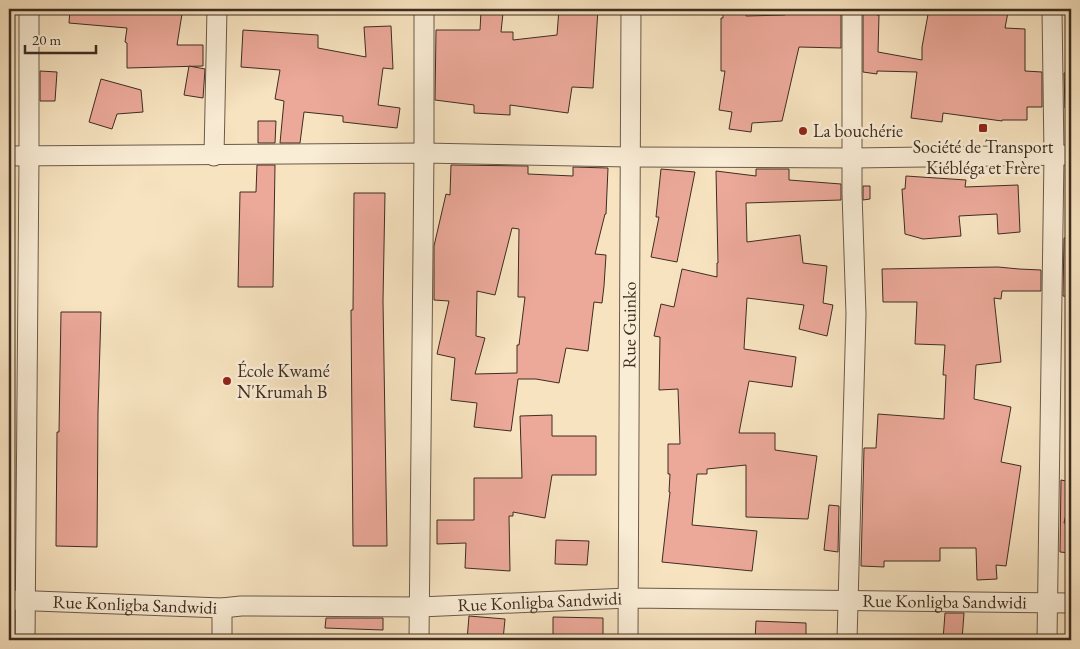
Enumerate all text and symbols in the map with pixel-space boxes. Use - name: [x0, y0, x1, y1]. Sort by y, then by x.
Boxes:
- scale bar: [25, 22, 96, 54]
- text: 20 m: [32, 30, 61, 49]
- place label: La bouchérie: [813, 119, 903, 142]
- marker: Société de Transport Kiébléga et Frère: [977, 122, 989, 134]
- marker: La bouchérie: [797, 125, 809, 137]
- place label: Société de Transport Kiébléga et Frère: [913, 135, 1054, 179]
- street label: Rue Guinko: [617, 281, 641, 369]
- place label: École Kwamé N'Krumah B: [237, 359, 330, 403]
- marker: École Kwamé N'Krumah B: [221, 375, 233, 387]
- street label: Rue Konligba Sandwidi: [457, 586, 623, 616]
- street label: Rue Konligba Sandwidi: [862, 589, 1027, 614]
- street label: Rue Konligba Sandwidi: [52, 590, 218, 619]

